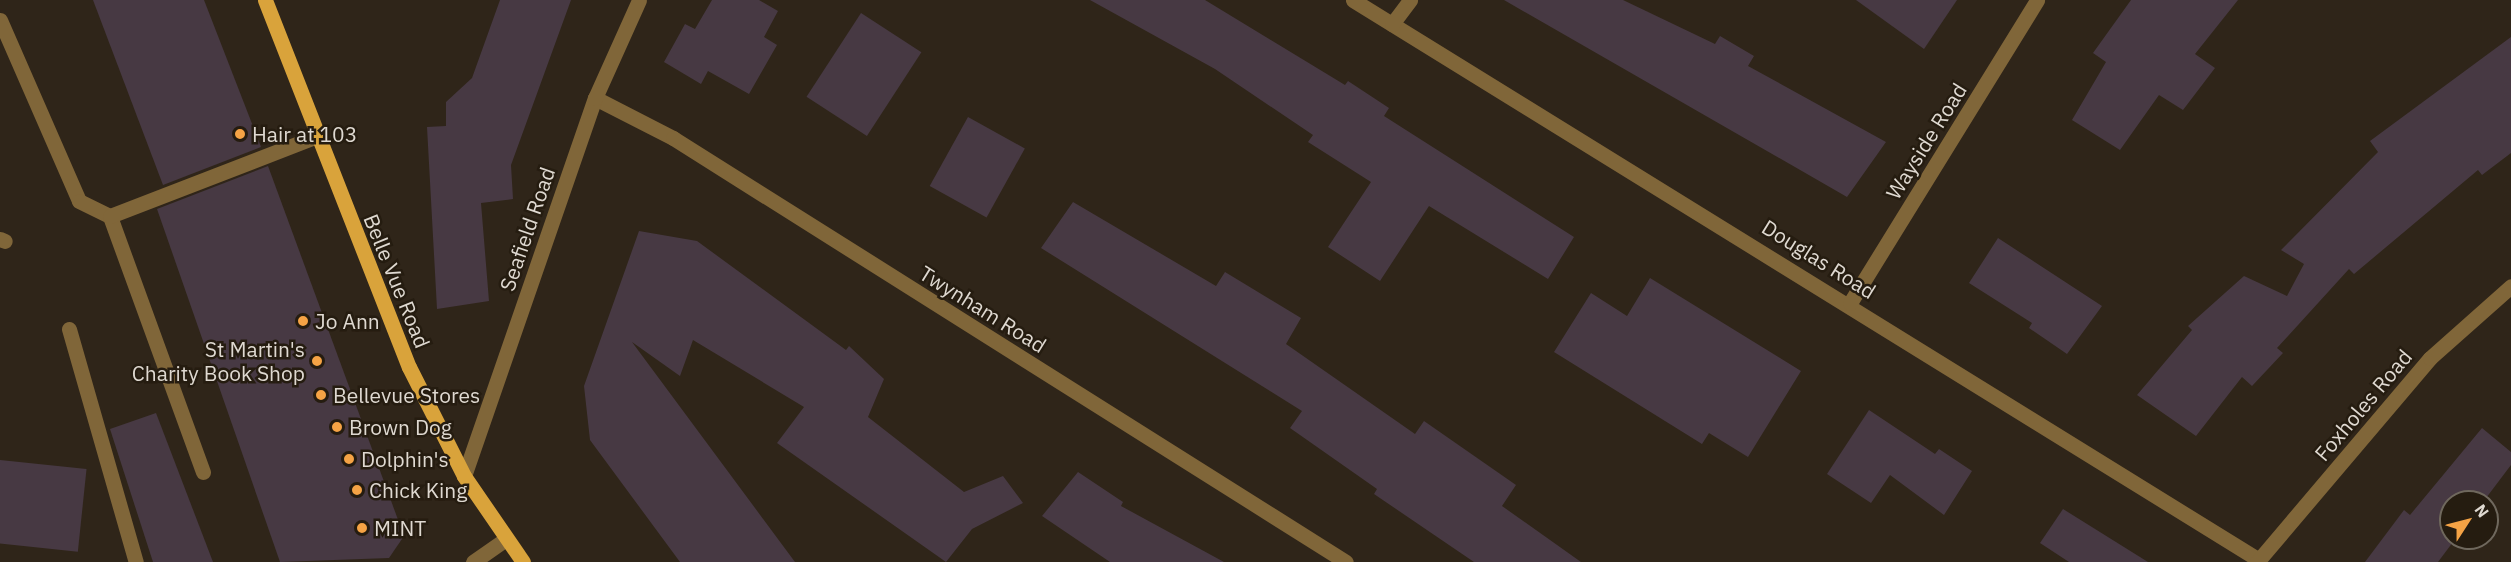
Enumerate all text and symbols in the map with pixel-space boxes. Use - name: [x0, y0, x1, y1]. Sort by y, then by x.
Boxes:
- street label: Wayside Road: [1880, 78, 1972, 204]
- place label: Hair at 103: [252, 121, 357, 147]
- marker: Hair at 103: [233, 127, 247, 141]
- street label: Seafield Road: [494, 164, 560, 294]
- street label: Belle Vue Road: [359, 210, 435, 352]
- street label: Douglas Road: [1758, 214, 1880, 304]
- street label: Twynham Road: [915, 260, 1051, 358]
- place label: Jo Ann: [315, 308, 380, 334]
- marker: Jo Ann: [296, 314, 310, 328]
- place label: St Martin's Charity Book Shop: [132, 336, 305, 386]
- street label: Foxholes Road: [2309, 344, 2417, 466]
- marker: St Martin's Charity Book Shop: [310, 354, 324, 368]
- place label: Bellevue Stores: [333, 382, 480, 408]
- marker: Bellevue Stores: [314, 388, 328, 402]
- place label: Brown Dog: [349, 414, 452, 440]
- marker: Brown Dog: [330, 420, 344, 434]
- place label: Dolphin's: [361, 446, 449, 472]
- marker: Dolphin's: [342, 452, 356, 466]
- place label: Chick King: [369, 477, 467, 503]
- marker: Chick King: [350, 483, 364, 497]
- north arrow: [2439, 490, 2499, 550]
- text: N: [2470, 500, 2493, 521]
- place label: MINT: [374, 515, 426, 541]
- marker: MINT: [355, 521, 369, 535]

